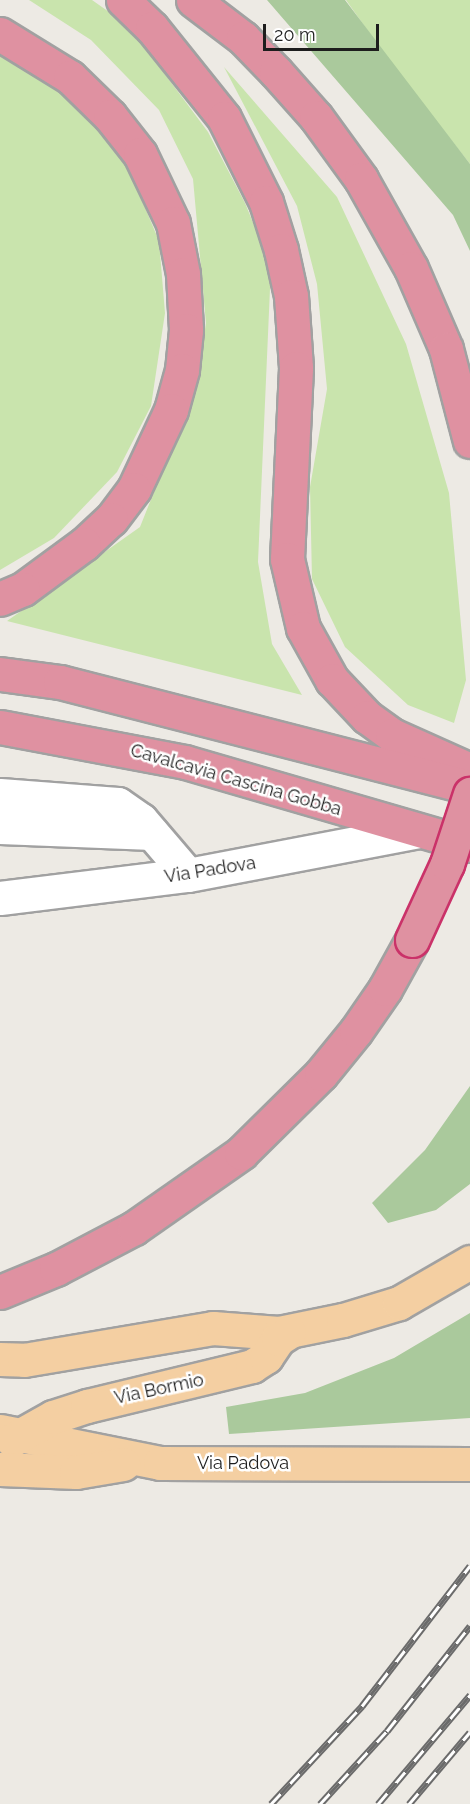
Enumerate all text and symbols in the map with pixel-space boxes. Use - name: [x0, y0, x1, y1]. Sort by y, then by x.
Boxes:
- scale bar: [266, 12, 382, 50]
- text: 20 m: [274, 24, 316, 45]
- street label: Cavalcavia Cascina Gobba: [128, 740, 344, 820]
- street label: Via Padova: [163, 852, 257, 888]
- street label: Via Bormio: [112, 1369, 206, 1409]
- street label: Via Padova: [197, 1452, 289, 1474]

